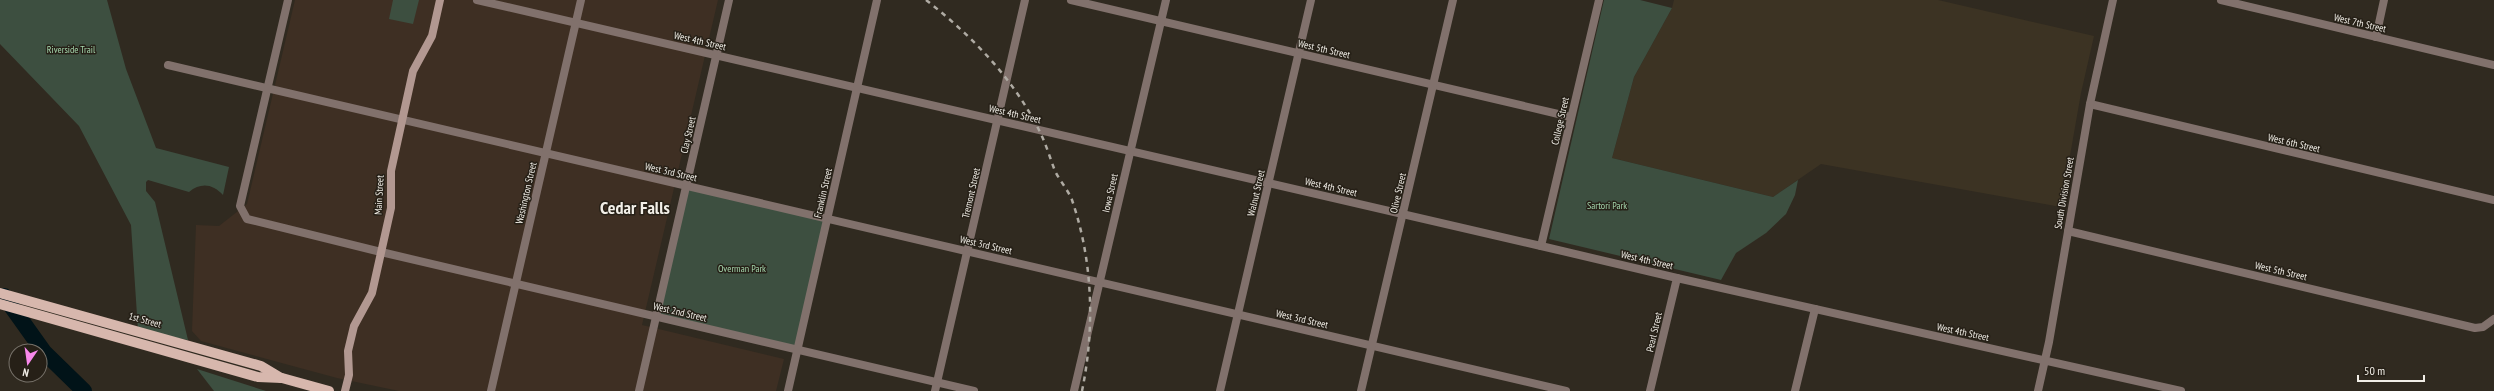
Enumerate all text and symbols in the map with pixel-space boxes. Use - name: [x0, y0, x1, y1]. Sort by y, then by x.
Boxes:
- street label: West 7th Street: [2333, 11, 2388, 35]
- street label: West 4th Street: [673, 29, 728, 53]
- street label: West 5th Street: [1297, 37, 1352, 61]
- park label: Riverside Trail: [47, 43, 96, 56]
- street label: College Street: [1548, 96, 1572, 146]
- street label: West 4th Street: [988, 102, 1043, 126]
- street label: Clay Street: [677, 115, 699, 155]
- street label: West 6th Street: [2267, 131, 2322, 155]
- street label: South Division Street: [2051, 156, 2077, 230]
- street label: Washington Street: [513, 160, 540, 225]
- street label: West 3rd Street: [644, 160, 699, 184]
- street label: Tremont Street: [959, 166, 983, 219]
- street label: Franklin Street: [811, 167, 835, 219]
- street label: Walnut Street: [1244, 168, 1268, 217]
- street label: Olive Street: [1387, 171, 1409, 214]
- street label: Iowa Street: [1099, 172, 1121, 214]
- street label: Main Street: [371, 175, 387, 215]
- street label: West 4th Street: [1304, 175, 1359, 199]
- district label: Cedar Falls: [600, 196, 670, 219]
- park label: Sartori Park: [1587, 199, 1627, 212]
- street label: West 3rd Street: [959, 233, 1014, 257]
- street label: West 4th Street: [1620, 248, 1675, 272]
- street label: West 5th Street: [2254, 259, 2309, 283]
- park label: Overman Park: [718, 262, 766, 275]
- street label: West 2nd Street: [652, 300, 708, 325]
- street label: West 3rd Street: [1275, 307, 1330, 331]
- street label: 1st Street: [127, 309, 163, 331]
- street label: Pearl Street: [1643, 311, 1665, 353]
- street label: West 4th Street: [1936, 320, 1991, 344]
- north arrow: [8, 343, 48, 383]
- scale bar: [2358, 357, 2424, 383]
- text: 50 m: [2364, 363, 2385, 378]
- text: N: [21, 365, 30, 380]

